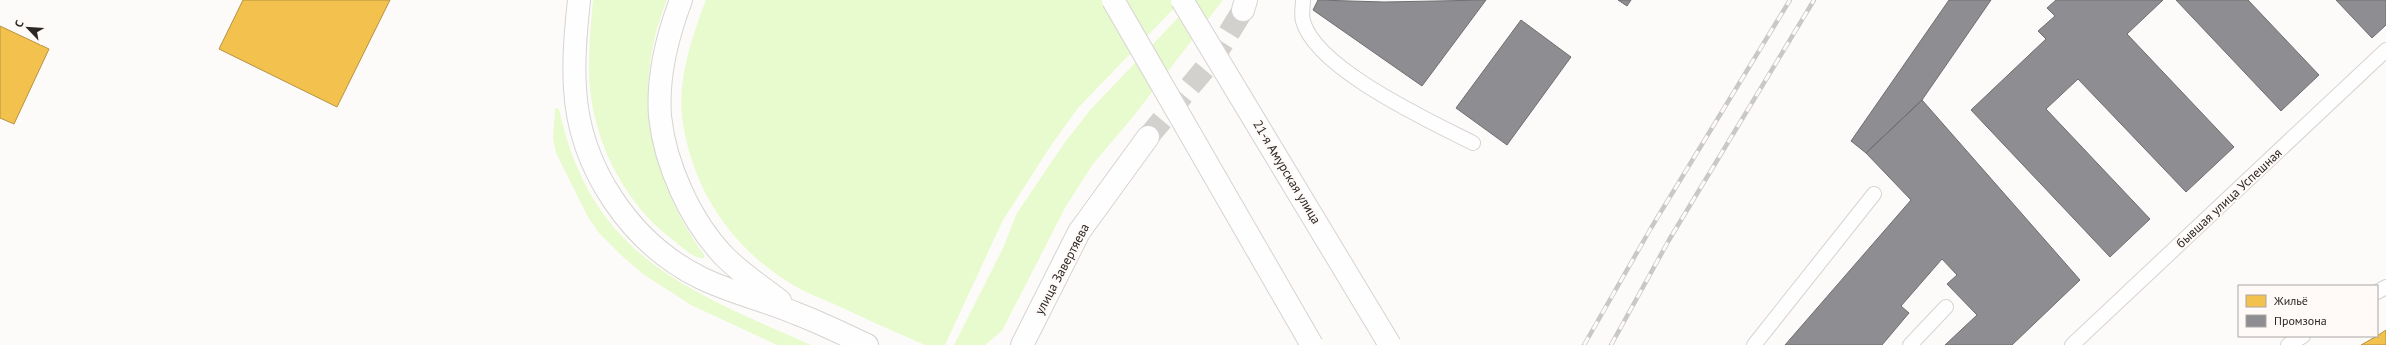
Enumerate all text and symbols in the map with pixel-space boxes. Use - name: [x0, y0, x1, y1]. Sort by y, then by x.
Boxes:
- north arrow: [8, 8, 48, 48]
- text: С: [11, 18, 27, 30]
- street label: 21-я Амурская улица: [1249, 117, 1325, 227]
- street label: бывшая улица Успешная: [2172, 144, 2286, 252]
- street label: улица Завертяева: [1031, 220, 1093, 318]
- legend: [2238, 285, 2378, 337]
- text: Жильё: [2273, 293, 2308, 308]
- text: Промзона: [2274, 313, 2327, 328]

